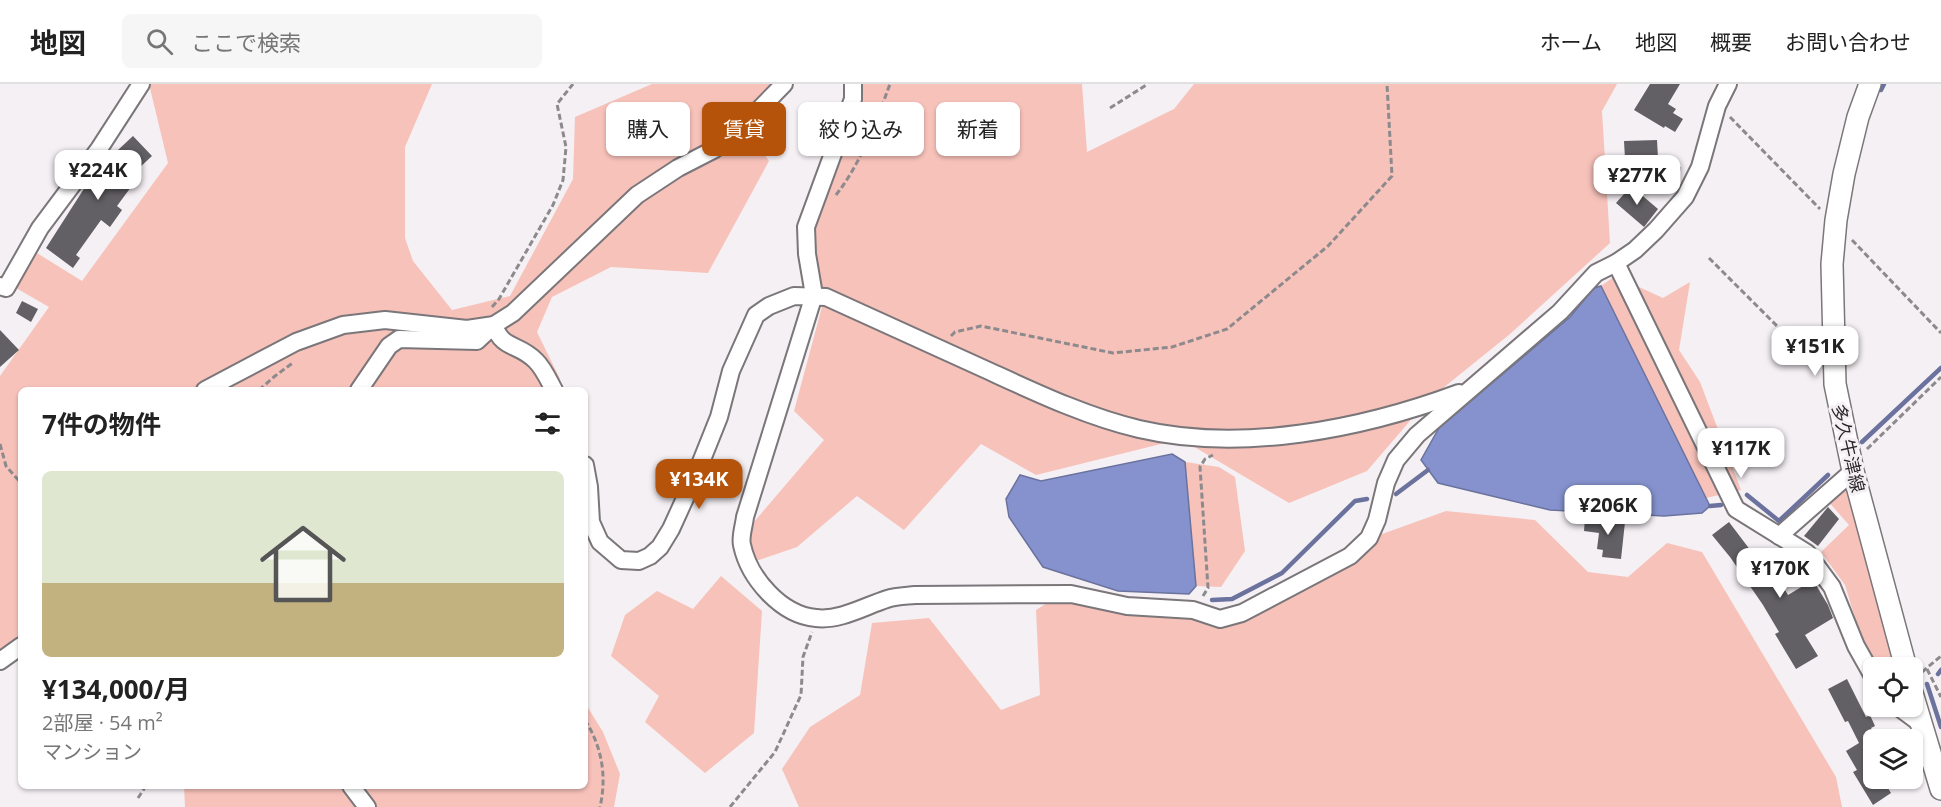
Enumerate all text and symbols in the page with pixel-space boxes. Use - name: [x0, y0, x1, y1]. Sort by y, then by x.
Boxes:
- search box: [122, 14, 542, 68]
- text: 地図: [30, 23, 86, 61]
- icon: search: [143, 25, 176, 58]
- text: ここで検索: [191, 27, 301, 57]
- text: ホーム: [1540, 28, 1602, 56]
- text: 地図: [1635, 28, 1677, 56]
- text: 概要: [1710, 28, 1752, 56]
- text: お問い合わせ: [1785, 28, 1911, 56]
- chip: 購入: [606, 102, 690, 156]
- chip: 賃貸: [702, 102, 786, 156]
- chip: 絞り込み: [798, 102, 924, 156]
- chip: 新着: [936, 102, 1020, 156]
- pin: ¥224K: [56, 150, 140, 201]
- pin: ¥277K: [1595, 155, 1679, 206]
- text: ¥224K: [68, 156, 128, 183]
- text: ¥277K: [1607, 161, 1667, 188]
- pin: ¥151K: [1773, 326, 1857, 377]
- text: ¥151K: [1785, 332, 1845, 359]
- street label: 多久牛津線: [1827, 401, 1871, 495]
- text: 7件の物件: [42, 406, 161, 442]
- icon: filters: [531, 407, 564, 440]
- pin: ¥117K: [1699, 428, 1783, 479]
- text: ¥117K: [1711, 434, 1771, 461]
- pin: ¥134K: [657, 459, 741, 510]
- text: ¥134K: [669, 465, 729, 492]
- pin: ¥206K: [1566, 485, 1650, 536]
- text: ¥206K: [1578, 491, 1638, 518]
- icon: home: [249, 510, 357, 618]
- pin: ¥170K: [1738, 548, 1822, 599]
- text: ¥170K: [1750, 554, 1810, 581]
- map controls: [1863, 657, 1923, 789]
- button: locate: [1863, 657, 1923, 717]
- text: ¥134,000/月: [42, 671, 190, 707]
- text: 2部屋 · 54 m²: [42, 709, 163, 736]
- button: layers: [1863, 729, 1923, 789]
- text: マンション: [42, 738, 142, 765]

